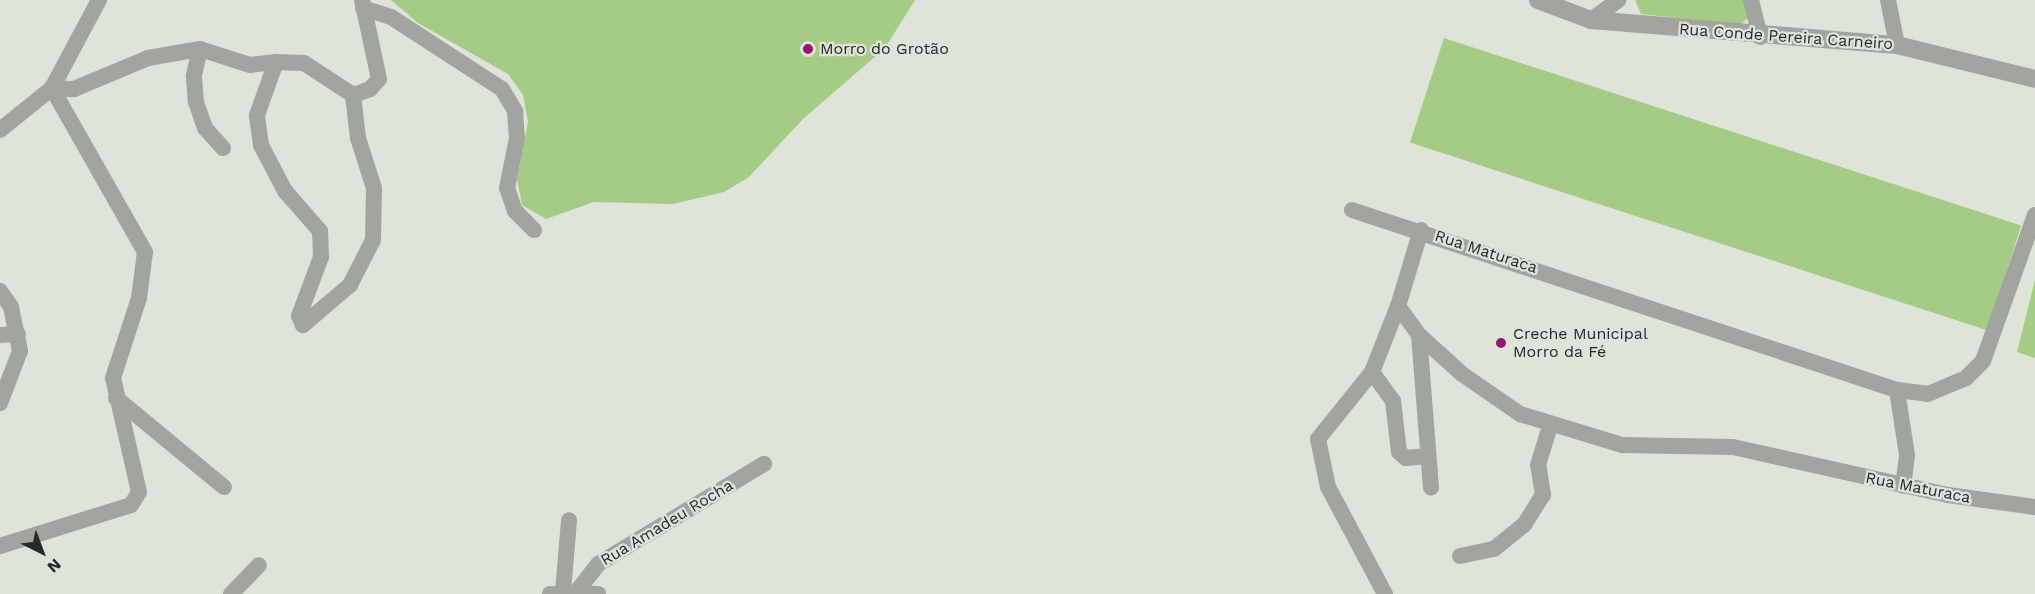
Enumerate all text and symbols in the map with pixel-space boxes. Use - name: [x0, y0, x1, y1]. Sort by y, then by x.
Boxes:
- street label: Rua Conde Pereira Carneiro: [1678, 20, 1894, 54]
- place label: Morro do Grotão: [820, 39, 949, 59]
- marker: Morro do Grotão: [801, 42, 815, 56]
- street label: Rua Maturaca: [1432, 226, 1540, 278]
- place label: Creche Municipal Morro da Fé: [1513, 324, 1648, 362]
- marker: Creche Municipal Morro da Fé: [1494, 336, 1508, 350]
- street label: Rua Maturaca: [1864, 468, 1972, 508]
- street label: Rua Amadeu Rocha: [597, 476, 737, 570]
- north arrow: [12, 522, 72, 582]
- text: N: [44, 555, 65, 577]

